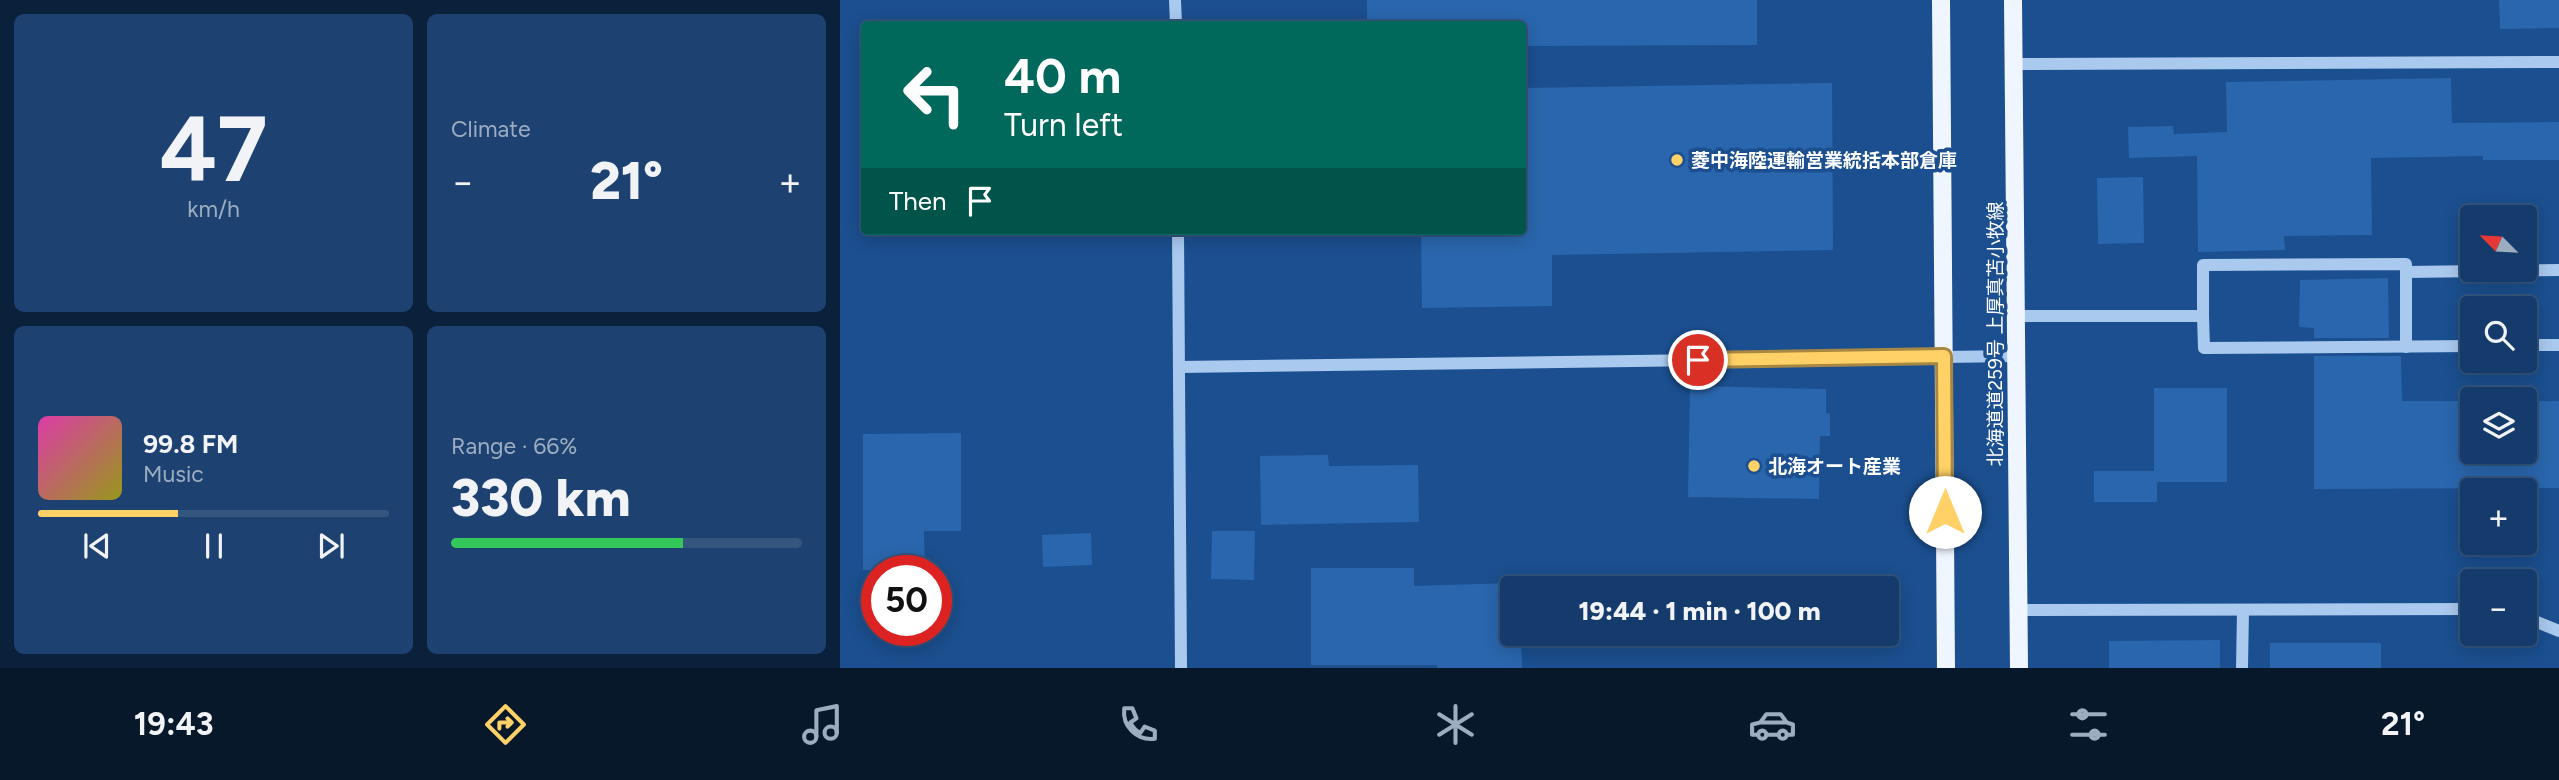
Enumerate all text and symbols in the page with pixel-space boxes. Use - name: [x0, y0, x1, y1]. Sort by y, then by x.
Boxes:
- text: 40 m: [1004, 46, 1121, 105]
- icon: left: [889, 49, 980, 140]
- text: 47: [159, 95, 268, 204]
- text: Turn left: [1004, 106, 1123, 144]
- text: Climate: [451, 115, 530, 143]
- place label: 菱中海陸運輸営業統括本部倉庫: [1691, 149, 1957, 172]
- text: 21°: [590, 150, 663, 212]
- marker: 菱中海陸運輸営業統括本部倉庫: [1669, 152, 1685, 168]
- text: −: [451, 159, 475, 205]
- text: +: [778, 159, 802, 205]
- icon: arrive: [961, 182, 999, 220]
- text: Then: [889, 185, 947, 217]
- text: km/h: [187, 195, 240, 223]
- street label: 北海道道259号 上厚真苫小牧線: [1984, 202, 2007, 467]
- north arrow: [2460, 205, 2538, 282]
- map controls: [2460, 205, 2537, 646]
- button: search: [2460, 296, 2537, 373]
- pin: [1668, 330, 1728, 390]
- icon: arrive: [1679, 341, 1717, 379]
- button: layers: [2460, 387, 2537, 464]
- text: 99.8 FM: [143, 428, 238, 460]
- text: Range · 66%: [451, 432, 577, 460]
- place label: 北海オート産業: [1768, 455, 1901, 478]
- marker: 北海オート産業: [1746, 458, 1762, 474]
- text: Music: [143, 460, 204, 488]
- text: 330 km: [451, 467, 630, 529]
- position arrow: [1908, 475, 1982, 549]
- button: +: [2460, 478, 2537, 555]
- icon: previous: [78, 527, 116, 565]
- icon: pause: [195, 527, 233, 565]
- icon: next: [312, 527, 350, 565]
- speed limit sign: 50: [861, 555, 952, 646]
- button: −: [2460, 569, 2537, 646]
- text: 19:44 · 1 min · 100 m: [1578, 595, 1821, 627]
- icon: directions: [481, 700, 530, 749]
- icon: music: [798, 700, 847, 749]
- icon: phone: [1114, 700, 1163, 749]
- icon: climate: [1431, 700, 1480, 749]
- icon: car: [1748, 700, 1797, 749]
- icon: filters: [2064, 700, 2113, 749]
- text: 19:43: [134, 705, 214, 743]
- text: 21°: [2381, 705, 2425, 743]

